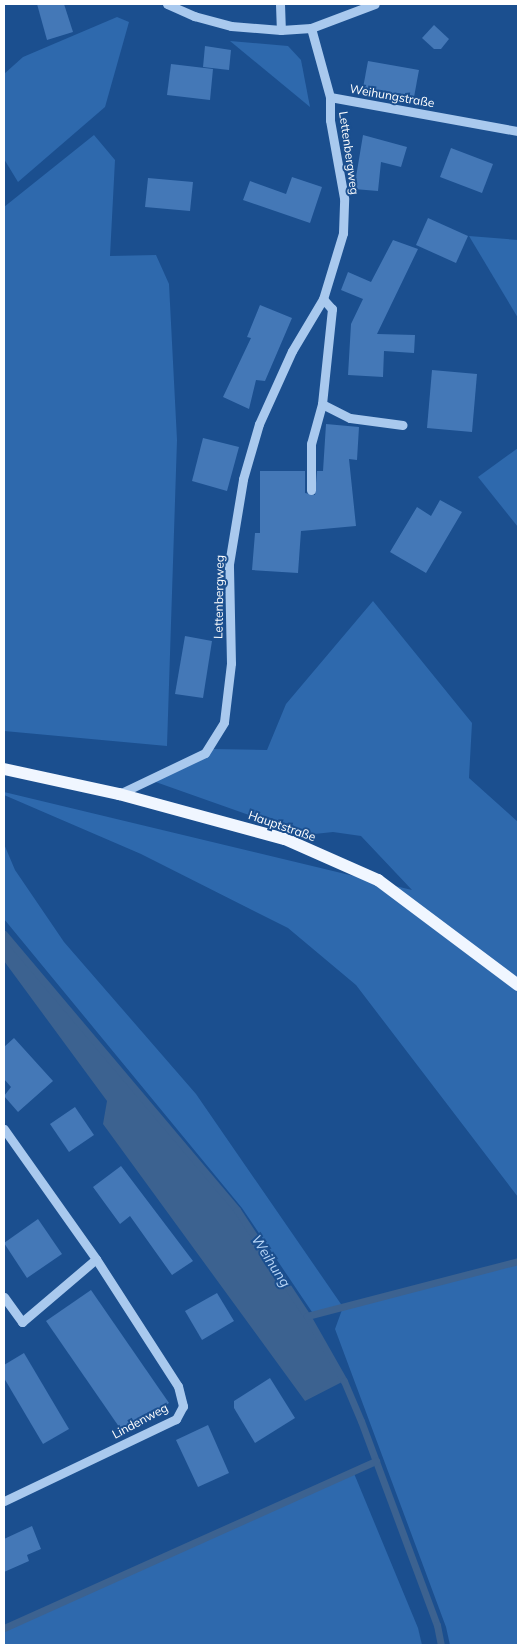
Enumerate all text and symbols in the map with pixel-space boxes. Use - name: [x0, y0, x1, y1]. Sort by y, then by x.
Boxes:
- street label: Weihungstraße: [348, 81, 436, 111]
- street label: Lettenbergweg: [336, 110, 362, 196]
- street label: Lettenbergweg: [211, 555, 227, 639]
- street label: Hauptstraße: [246, 808, 318, 844]
- water label: Weihung: [248, 1232, 294, 1290]
- street label: Lindenweg: [110, 1400, 170, 1442]

